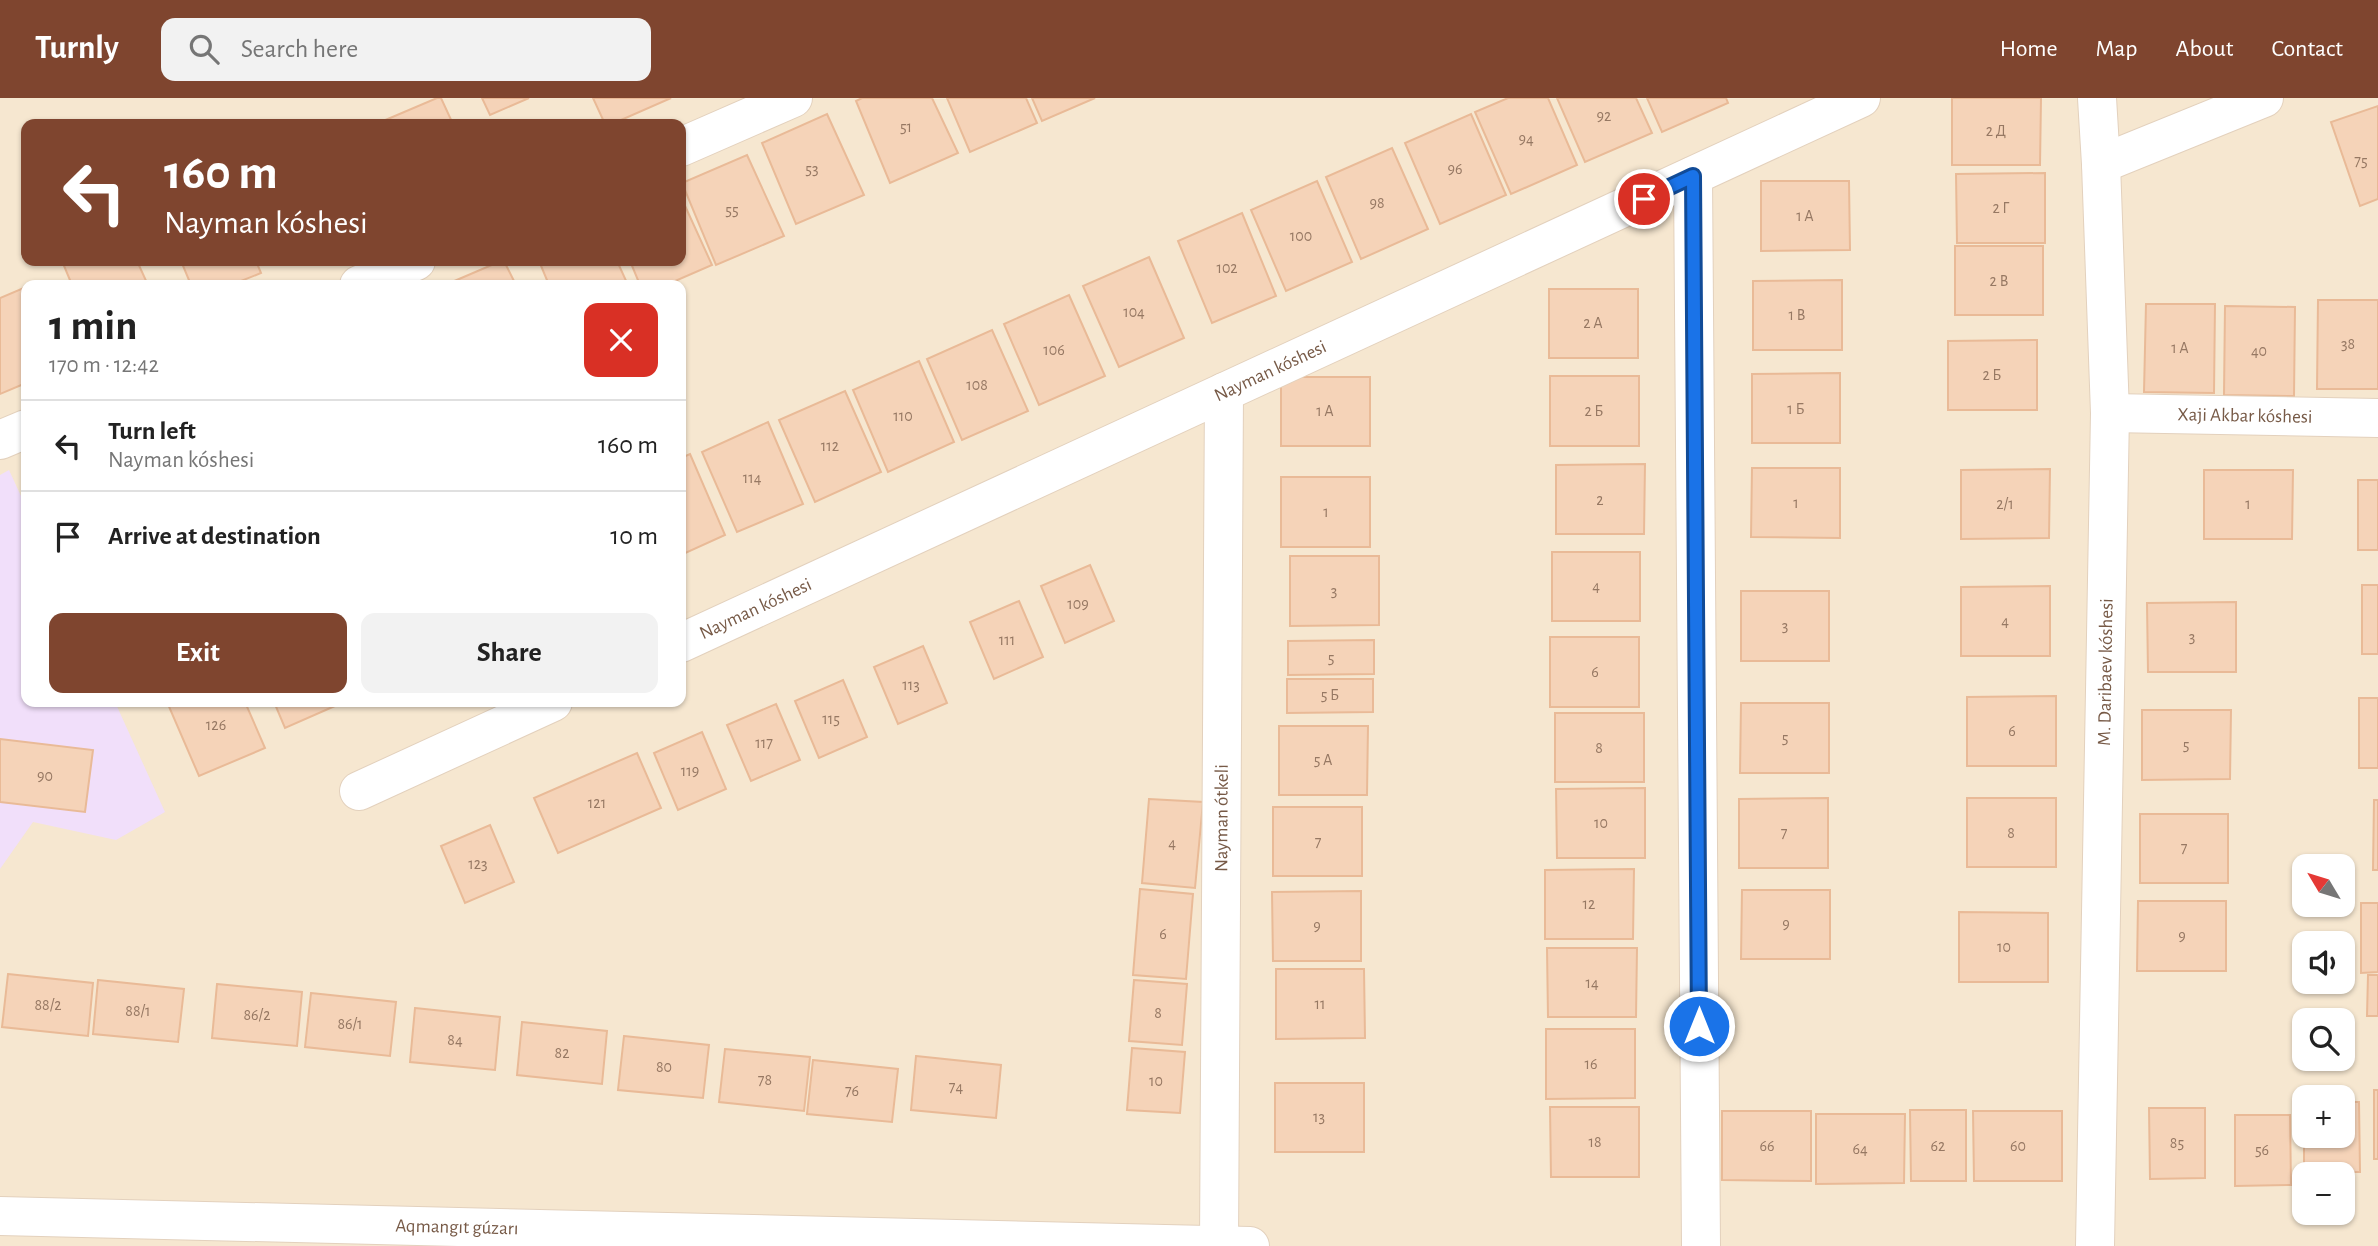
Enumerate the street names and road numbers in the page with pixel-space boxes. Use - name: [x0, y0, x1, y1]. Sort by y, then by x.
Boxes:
- street label: Nayman kóshesi: [1211, 337, 1329, 405]
- street label: Xaji Akbar kóshesi: [2177, 405, 2313, 426]
- street label: Nayman kóshesi: [697, 575, 814, 643]
- street label: M. Daribaev kóshesi: [2095, 598, 2116, 746]
- street label: Nayman ótkeli: [1212, 764, 1231, 872]
- street label: Aqmangıt gúzarı: [395, 1216, 519, 1238]

